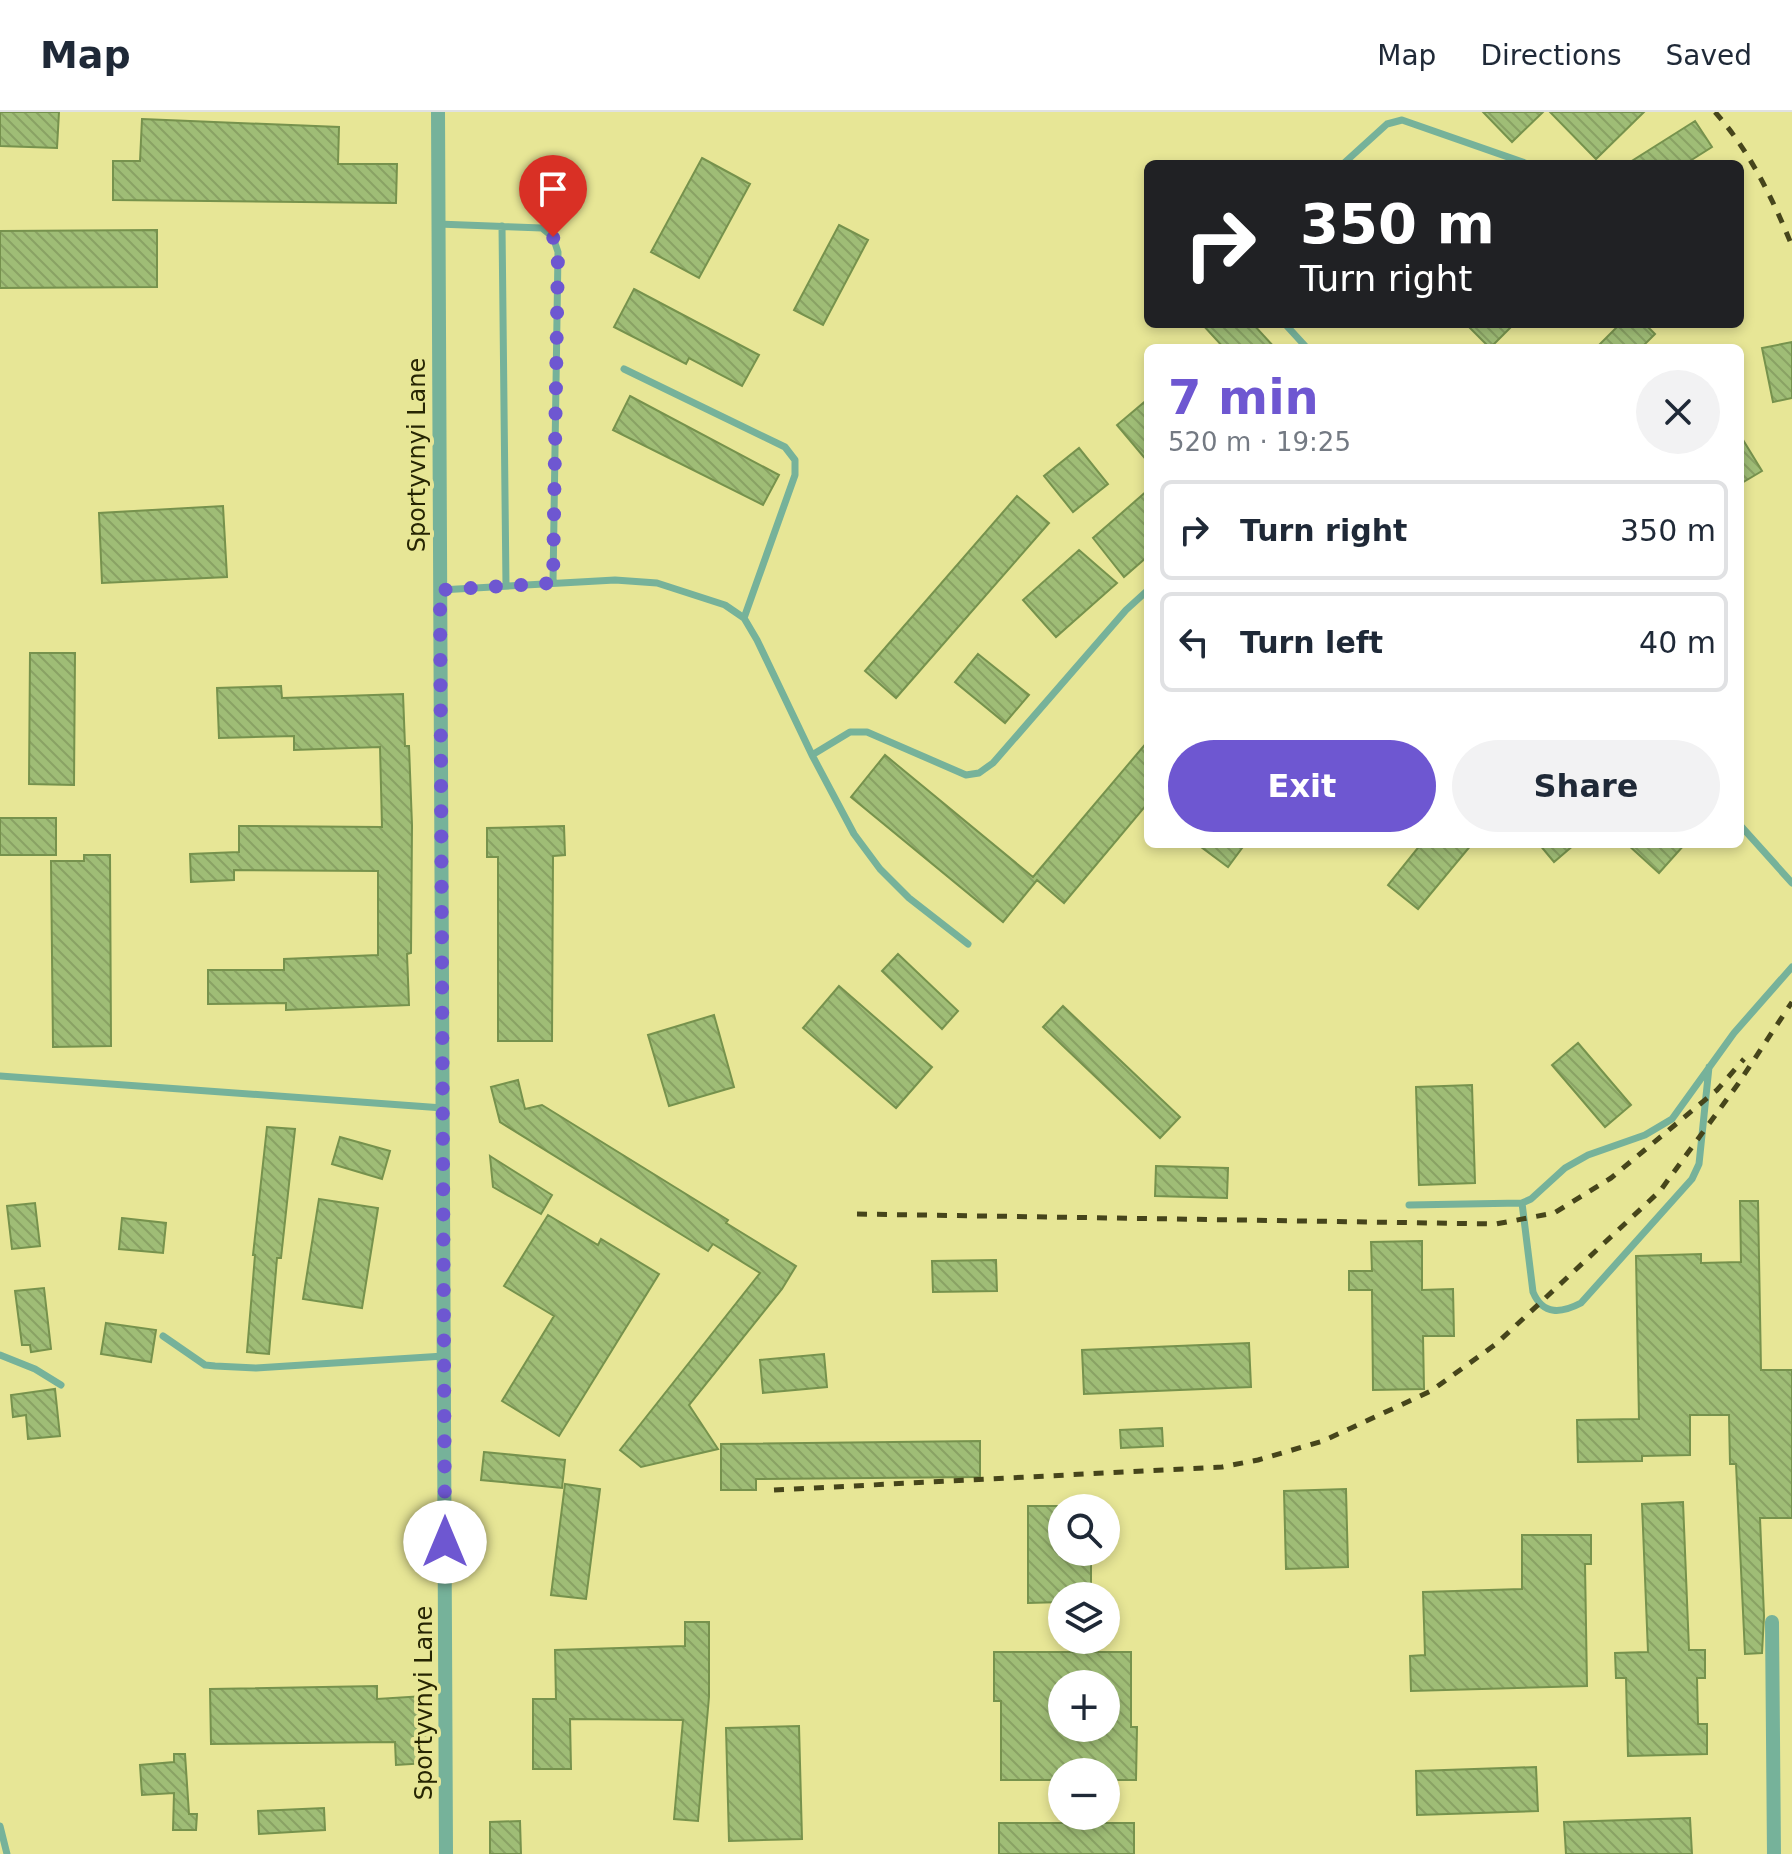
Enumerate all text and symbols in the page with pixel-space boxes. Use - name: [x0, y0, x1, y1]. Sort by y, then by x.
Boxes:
- text: Map: [40, 33, 131, 77]
- text: Map: [1377, 39, 1436, 72]
- text: Directions: [1480, 39, 1621, 72]
- text: Saved: [1665, 39, 1752, 72]
- pin: [519, 155, 587, 237]
- icon: arrive: [531, 167, 575, 211]
- text: 350 m: [1300, 191, 1495, 256]
- icon: right: [1168, 192, 1272, 296]
- text: Turn right: [1300, 258, 1472, 299]
- street label: Sportyvnyi Lane: [403, 358, 431, 552]
- text: 7 min: [1168, 369, 1319, 425]
- button: close: [1636, 370, 1720, 454]
- text: 520 m · 19:25: [1168, 427, 1351, 457]
- icon: right: [1172, 508, 1216, 552]
- text: Turn right: [1240, 513, 1407, 548]
- text: 350 m: [1620, 513, 1716, 548]
- icon: left: [1172, 620, 1216, 664]
- text: Turn left: [1240, 625, 1383, 660]
- text: 40 m: [1639, 625, 1716, 660]
- button: Exit: [1168, 740, 1436, 832]
- button: Share: [1452, 740, 1720, 832]
- map controls: [1048, 1494, 1120, 1830]
- button: search: [1048, 1494, 1120, 1566]
- position arrow: [403, 1500, 487, 1584]
- button: layers: [1048, 1582, 1120, 1654]
- street label: Sportyvnyi Lane: [410, 1606, 438, 1800]
- button: +: [1048, 1670, 1120, 1742]
- button: −: [1048, 1758, 1120, 1830]

